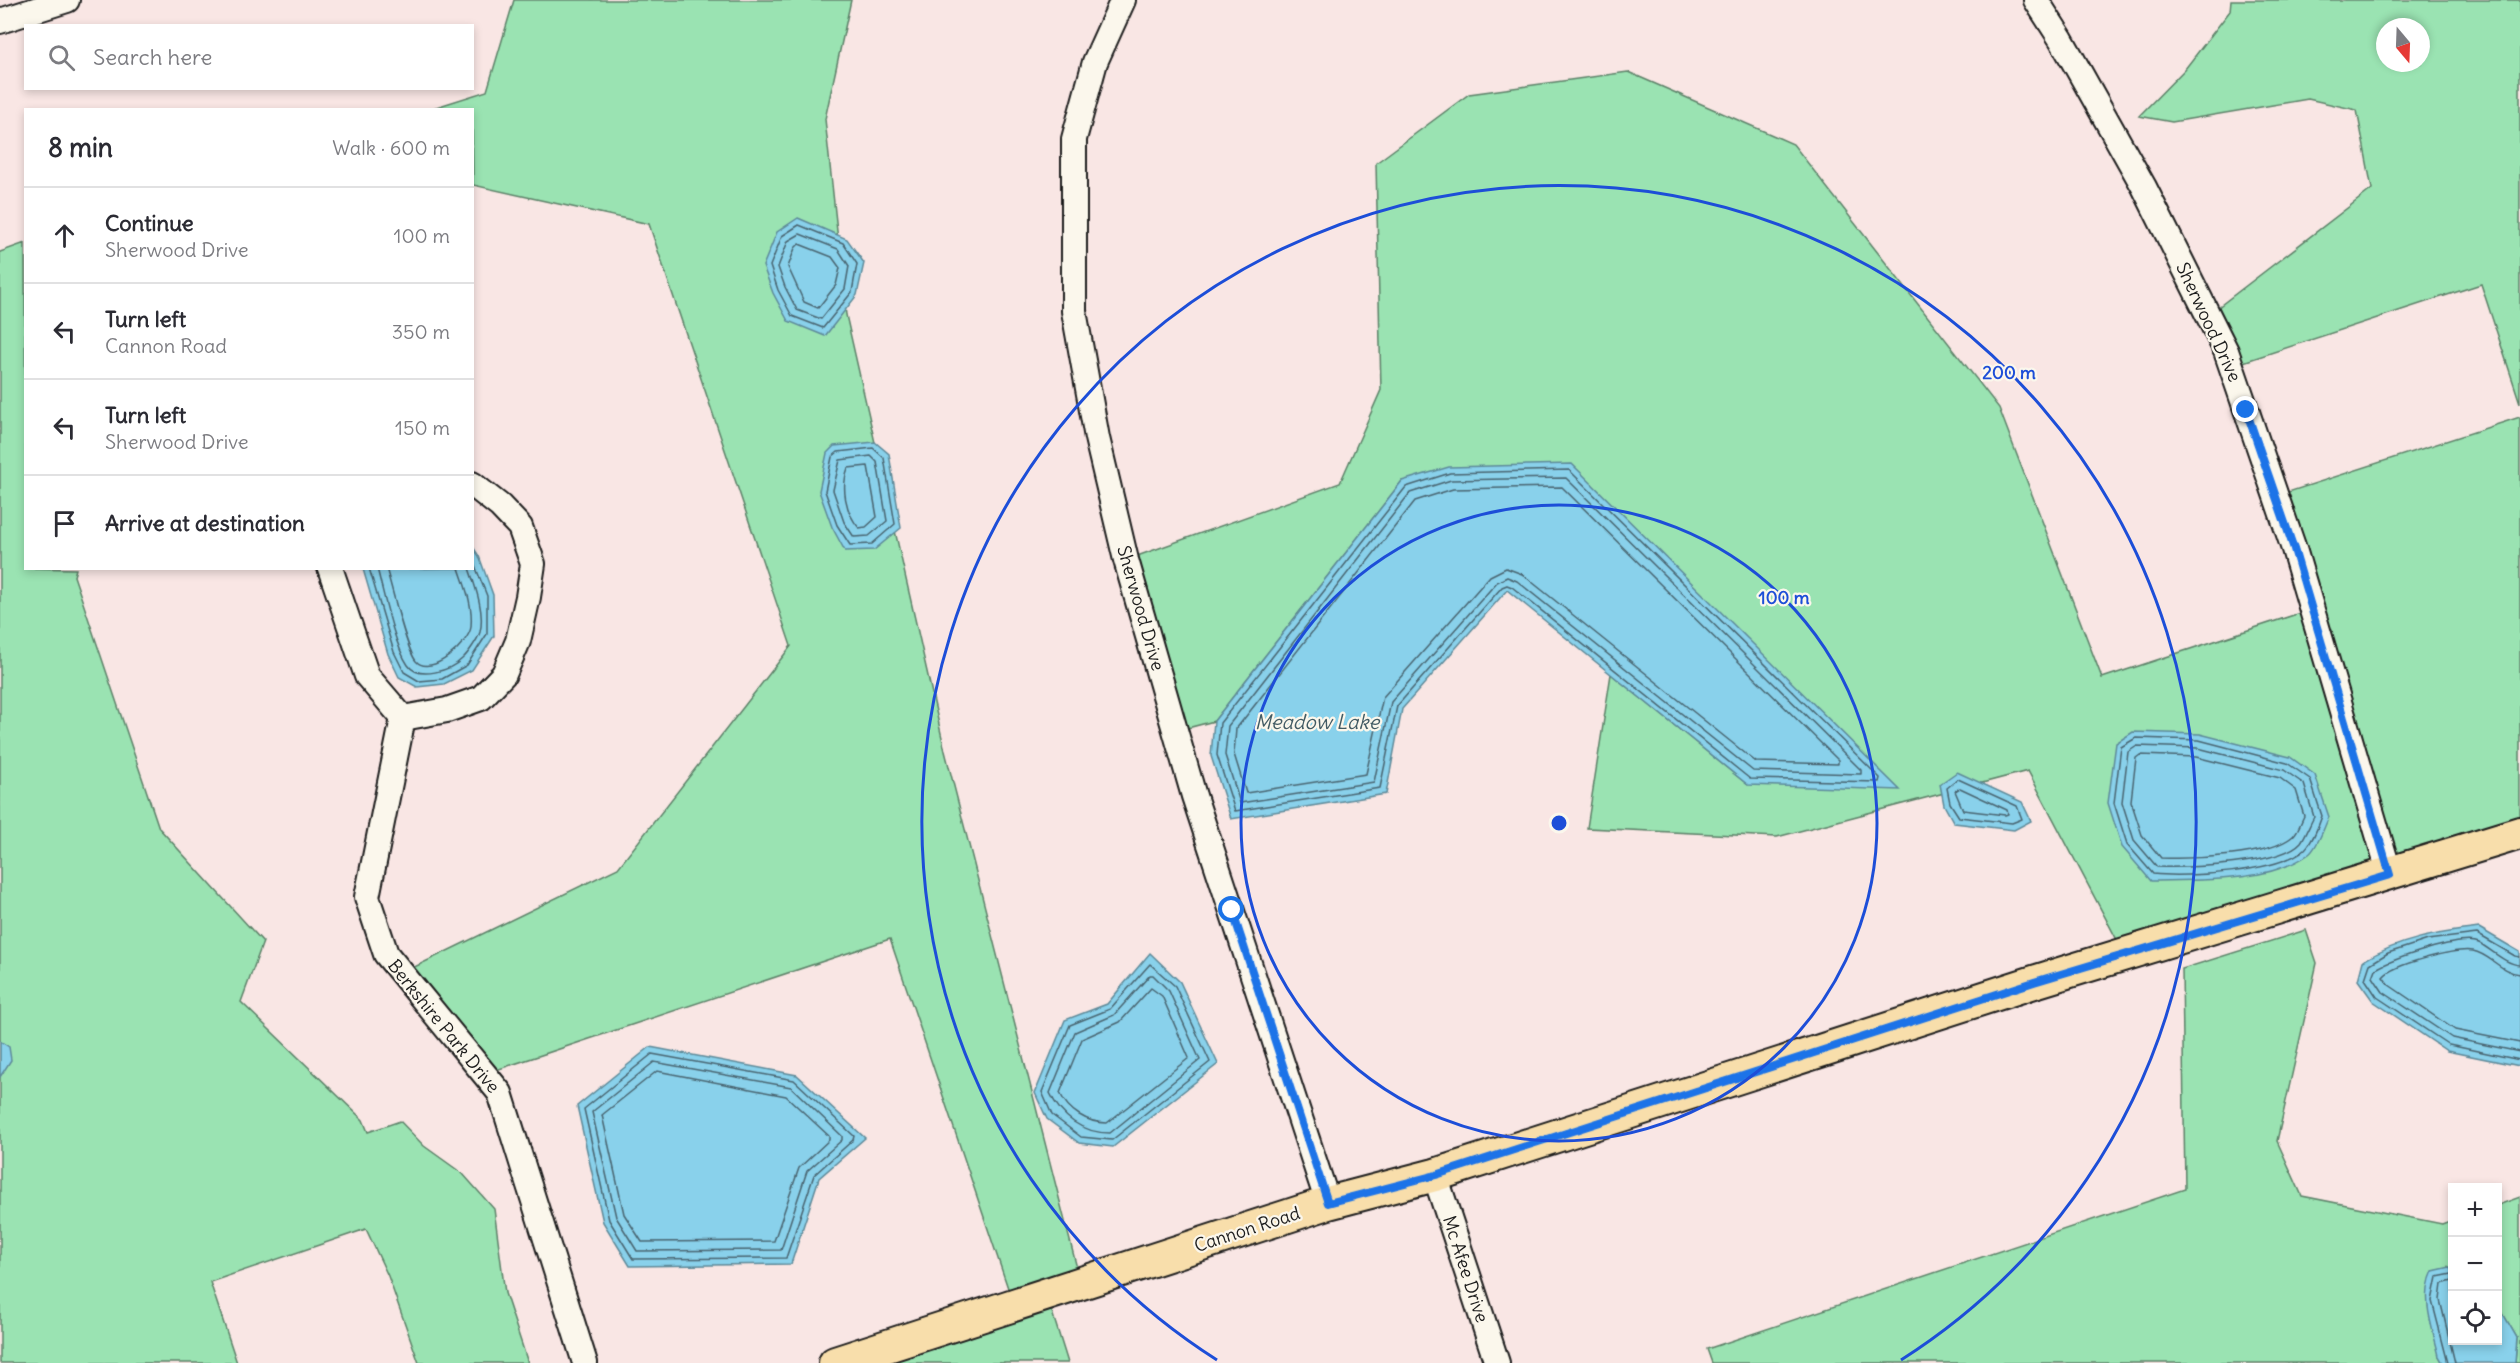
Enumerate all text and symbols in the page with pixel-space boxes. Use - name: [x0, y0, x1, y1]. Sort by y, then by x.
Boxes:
- north arrow: [2376, 18, 2430, 72]
- search box: [24, 24, 474, 90]
- icon: search: [45, 41, 78, 74]
- text: Search here: [93, 43, 212, 71]
- text: 8 min: [48, 131, 113, 164]
- text: Walk · 600 m: [332, 135, 450, 160]
- text: Continue: [105, 209, 194, 237]
- icon: ahead: [48, 219, 81, 252]
- text: 100 m: [393, 223, 450, 248]
- text: Sherwood Drive: [105, 237, 249, 262]
- street label: Sherwood Drive: [2171, 259, 2247, 385]
- text: Turn left: [105, 305, 186, 333]
- icon: left: [48, 315, 81, 348]
- text: 350 m: [392, 319, 450, 344]
- text: Cannon Road: [105, 333, 227, 358]
- text: 200 m: [1982, 361, 2036, 384]
- route end: [2232, 396, 2258, 422]
- text: Turn left: [105, 401, 186, 429]
- icon: left: [48, 411, 81, 444]
- text: 150 m: [395, 415, 450, 440]
- text: Sherwood Drive: [105, 429, 249, 454]
- icon: arrive: [48, 507, 81, 540]
- text: Arrive at destination: [105, 509, 305, 537]
- street label: Sherwood Drive: [1112, 543, 1170, 673]
- text: 100 m: [1759, 586, 1810, 609]
- water label: Meadow Lake: [1255, 709, 1381, 734]
- centre of rings: [1549, 813, 1569, 833]
- route start: [1218, 896, 1244, 922]
- street label: Berkshire Park Drive: [383, 954, 505, 1098]
- map controls: [2448, 1183, 2502, 1345]
- button: +: [2448, 1183, 2502, 1237]
- street label: Cannon Road: [1191, 1201, 1303, 1257]
- street label: Mc Afee Drive: [1438, 1213, 1494, 1325]
- button: −: [2448, 1237, 2502, 1291]
- button: locate: [2448, 1291, 2502, 1345]

